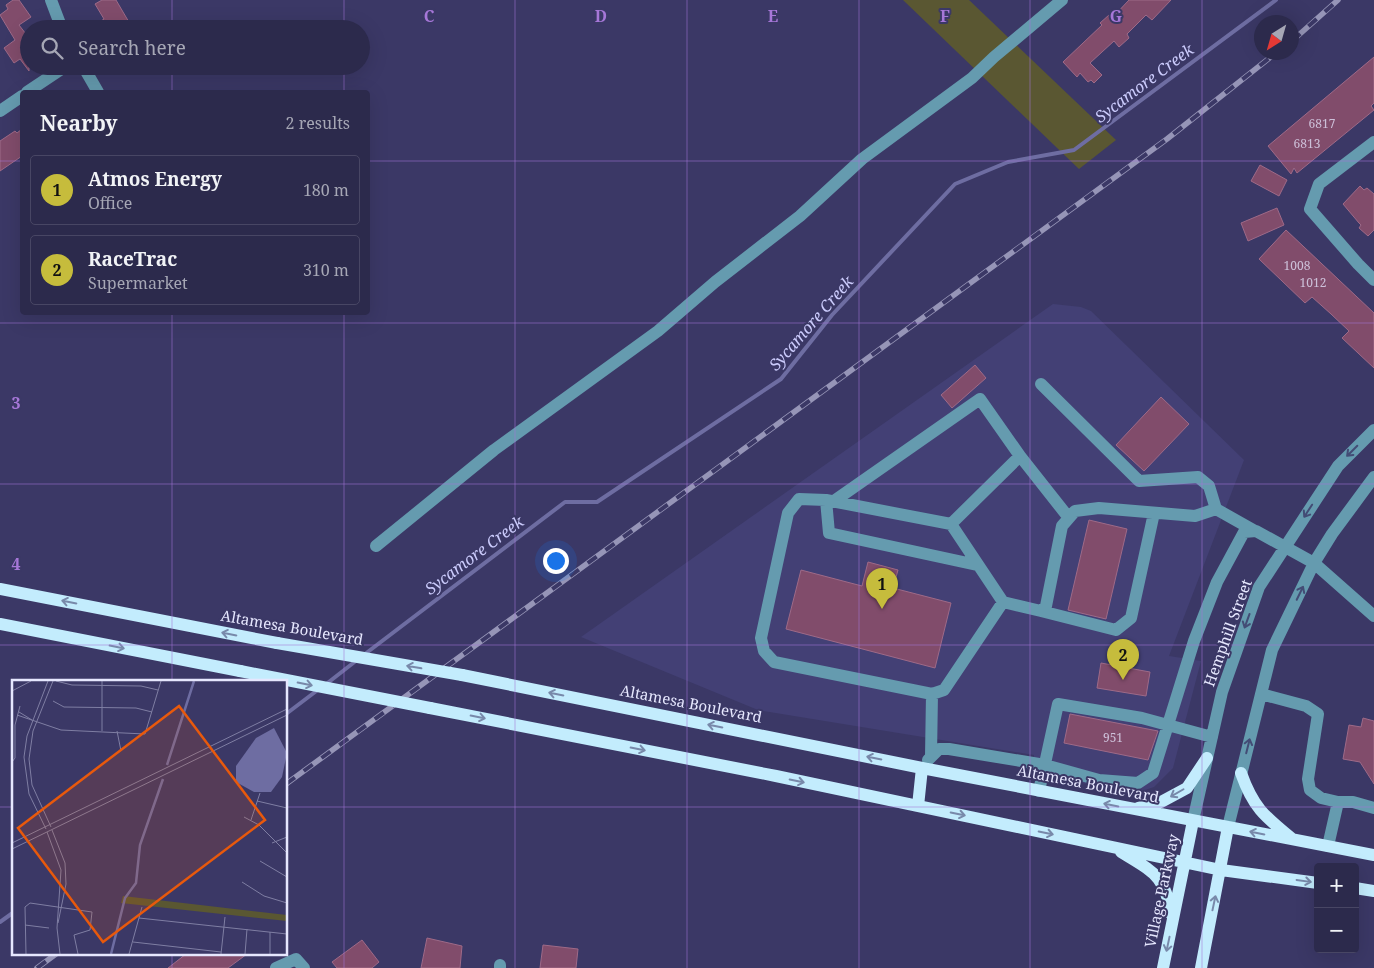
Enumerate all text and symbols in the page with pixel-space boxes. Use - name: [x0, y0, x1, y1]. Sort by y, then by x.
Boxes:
- text: C: [424, 5, 435, 27]
- text: D: [595, 5, 607, 27]
- text: E: [768, 5, 778, 27]
- text: F: [940, 5, 950, 27]
- text: G: [1110, 5, 1122, 27]
- north arrow: [1254, 15, 1299, 60]
- search box: [20, 20, 370, 75]
- icon: search: [38, 34, 66, 62]
- text: Search here: [78, 35, 186, 61]
- water label: Sycamore Creek: [1090, 38, 1199, 128]
- text: Nearby: [40, 109, 118, 137]
- text: 2 results: [286, 112, 350, 134]
- house number: 6817: [1309, 115, 1336, 132]
- house number: 6813: [1294, 135, 1321, 152]
- text: Atmos Energy: [88, 166, 222, 192]
- text: 1: [52, 179, 62, 201]
- text: 180 m: [303, 179, 349, 201]
- text: Office: [88, 192, 132, 214]
- text: RaceTrac: [88, 246, 177, 272]
- house number: 1008: [1284, 257, 1311, 274]
- text: 2: [52, 259, 62, 281]
- text: 310 m: [303, 259, 349, 281]
- water label: Sycamore Creek: [764, 270, 859, 375]
- text: Supermarket: [88, 272, 188, 294]
- house number: 1012: [1300, 274, 1326, 291]
- text: 3: [11, 392, 21, 414]
- one-way arrow: [1346, 445, 1358, 458]
- one-way arrow: [1303, 503, 1313, 517]
- water label: Sycamore Creek: [420, 510, 529, 600]
- your location: [543, 548, 569, 574]
- text: 4: [11, 553, 21, 575]
- pin: 1: [866, 568, 898, 609]
- street label: Hemphill Street: [1198, 576, 1256, 689]
- one-way arrow: [1295, 586, 1305, 601]
- one-way arrow: [62, 597, 78, 607]
- street label: Altamesa Boulevard: [219, 605, 365, 649]
- one-way arrow: [1242, 613, 1251, 628]
- one-way arrow: [221, 628, 237, 638]
- pin: 2: [1107, 639, 1139, 680]
- one-way arrow: [108, 643, 124, 652]
- one-way arrow: [407, 661, 423, 671]
- one-way arrow: [297, 679, 313, 689]
- street label: Altamesa Boulevard: [618, 679, 764, 727]
- inset map: [12, 680, 288, 956]
- one-way arrow: [548, 689, 564, 698]
- one-way arrow: [470, 713, 486, 722]
- one-way arrow: [707, 721, 723, 730]
- house number: 951: [1103, 729, 1123, 746]
- one-way arrow: [1244, 738, 1253, 754]
- one-way arrow: [629, 744, 645, 754]
- one-way arrow: [867, 753, 883, 762]
- street label: Altamesa Boulevard: [1015, 759, 1161, 807]
- one-way arrow: [788, 776, 804, 786]
- one-way arrow: [1170, 788, 1185, 798]
- one-way arrow: [1104, 799, 1120, 809]
- one-way arrow: [949, 810, 965, 820]
- one-way arrow: [1250, 828, 1266, 838]
- one-way arrow: [1037, 829, 1053, 838]
- street label: Village Parkway: [1139, 832, 1183, 949]
- map controls: [1314, 863, 1359, 953]
- button: +: [1314, 863, 1359, 908]
- one-way arrow: [1295, 876, 1311, 886]
- one-way arrow: [1210, 896, 1219, 912]
- button: −: [1314, 908, 1359, 953]
- one-way arrow: [1163, 936, 1172, 952]

